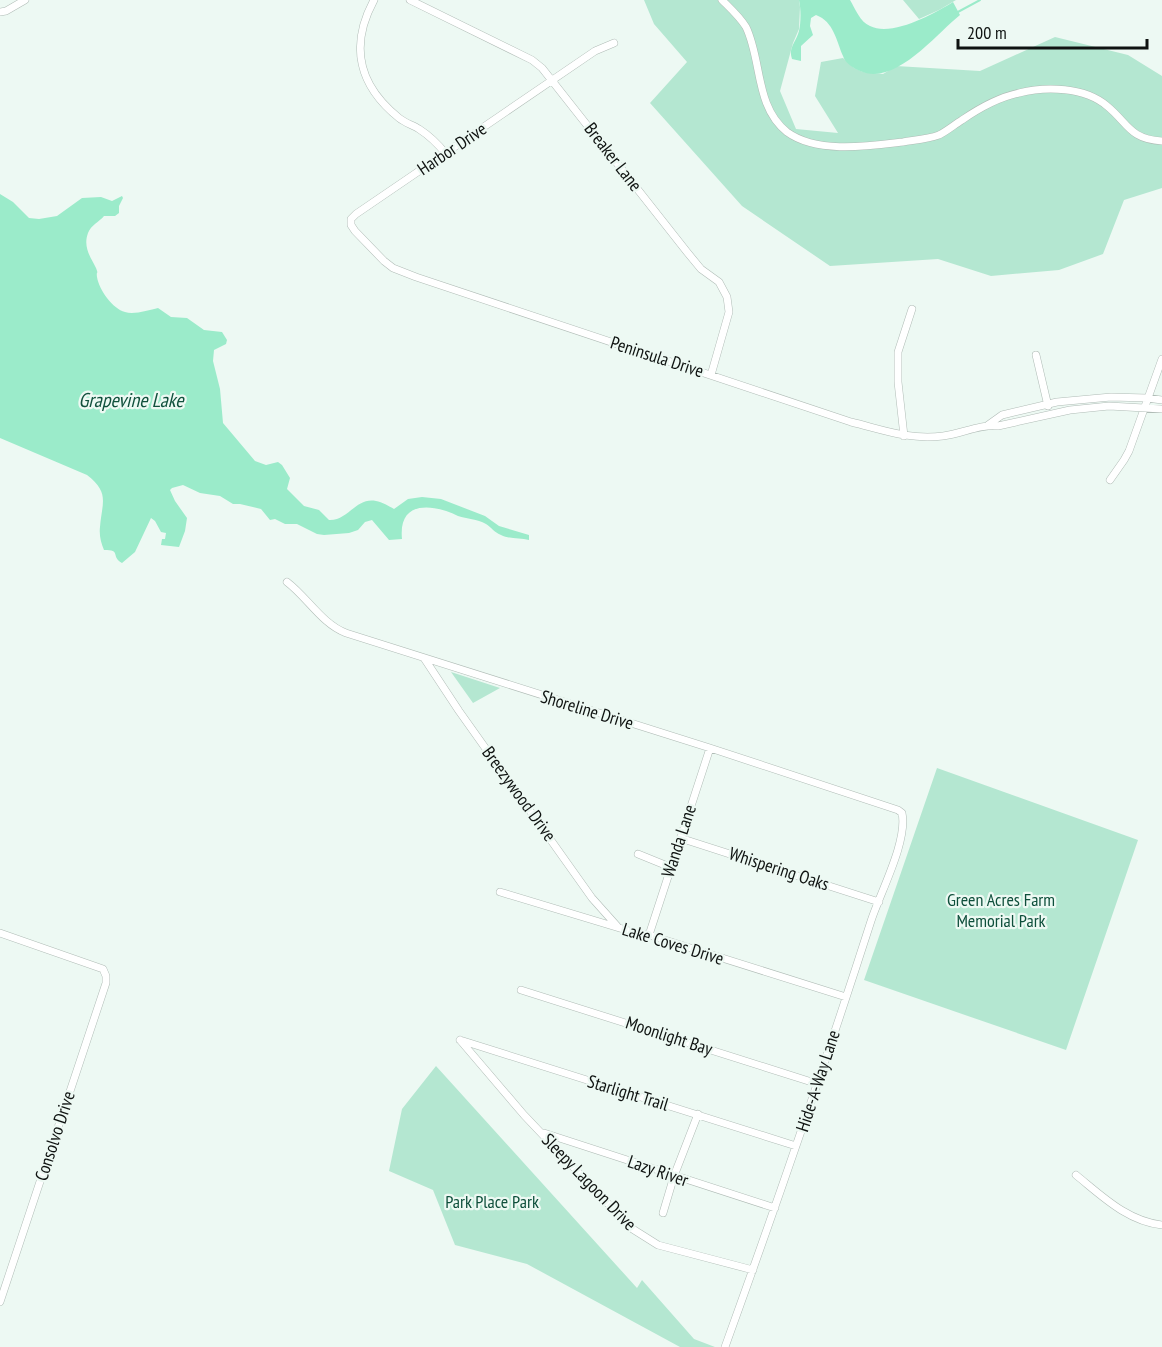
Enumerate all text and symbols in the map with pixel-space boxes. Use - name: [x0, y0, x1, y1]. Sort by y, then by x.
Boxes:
- scale bar: [958, 12, 1147, 50]
- text: 200 m: [967, 21, 1007, 44]
- street label: Harbor Drive: [413, 117, 491, 180]
- street label: Breaker Lane: [579, 118, 647, 196]
- street label: Peninsula Drive: [608, 331, 707, 382]
- water label: Grapevine Lake: [78, 387, 185, 413]
- street label: Shoreline Drive: [538, 685, 636, 735]
- street label: Breezywood Drive: [477, 742, 562, 846]
- street label: Wanda Lane: [656, 802, 701, 880]
- street label: Whispering Oaks: [726, 842, 832, 895]
- park label: Green Acres Farm Memorial Park: [947, 888, 1055, 932]
- street label: Lake Coves Drive: [620, 917, 727, 970]
- street label: Moonlight Bay: [623, 1011, 716, 1060]
- street label: Hide-A-Way Lane: [790, 1027, 845, 1135]
- street label: Starlight Trail: [585, 1069, 672, 1116]
- street label: Consolvo Drive: [29, 1088, 80, 1184]
- street label: Sleepy Lagoon Drive: [537, 1128, 642, 1235]
- street label: Lazy River: [625, 1149, 692, 1192]
- park label: Park Place Park: [445, 1190, 539, 1213]

